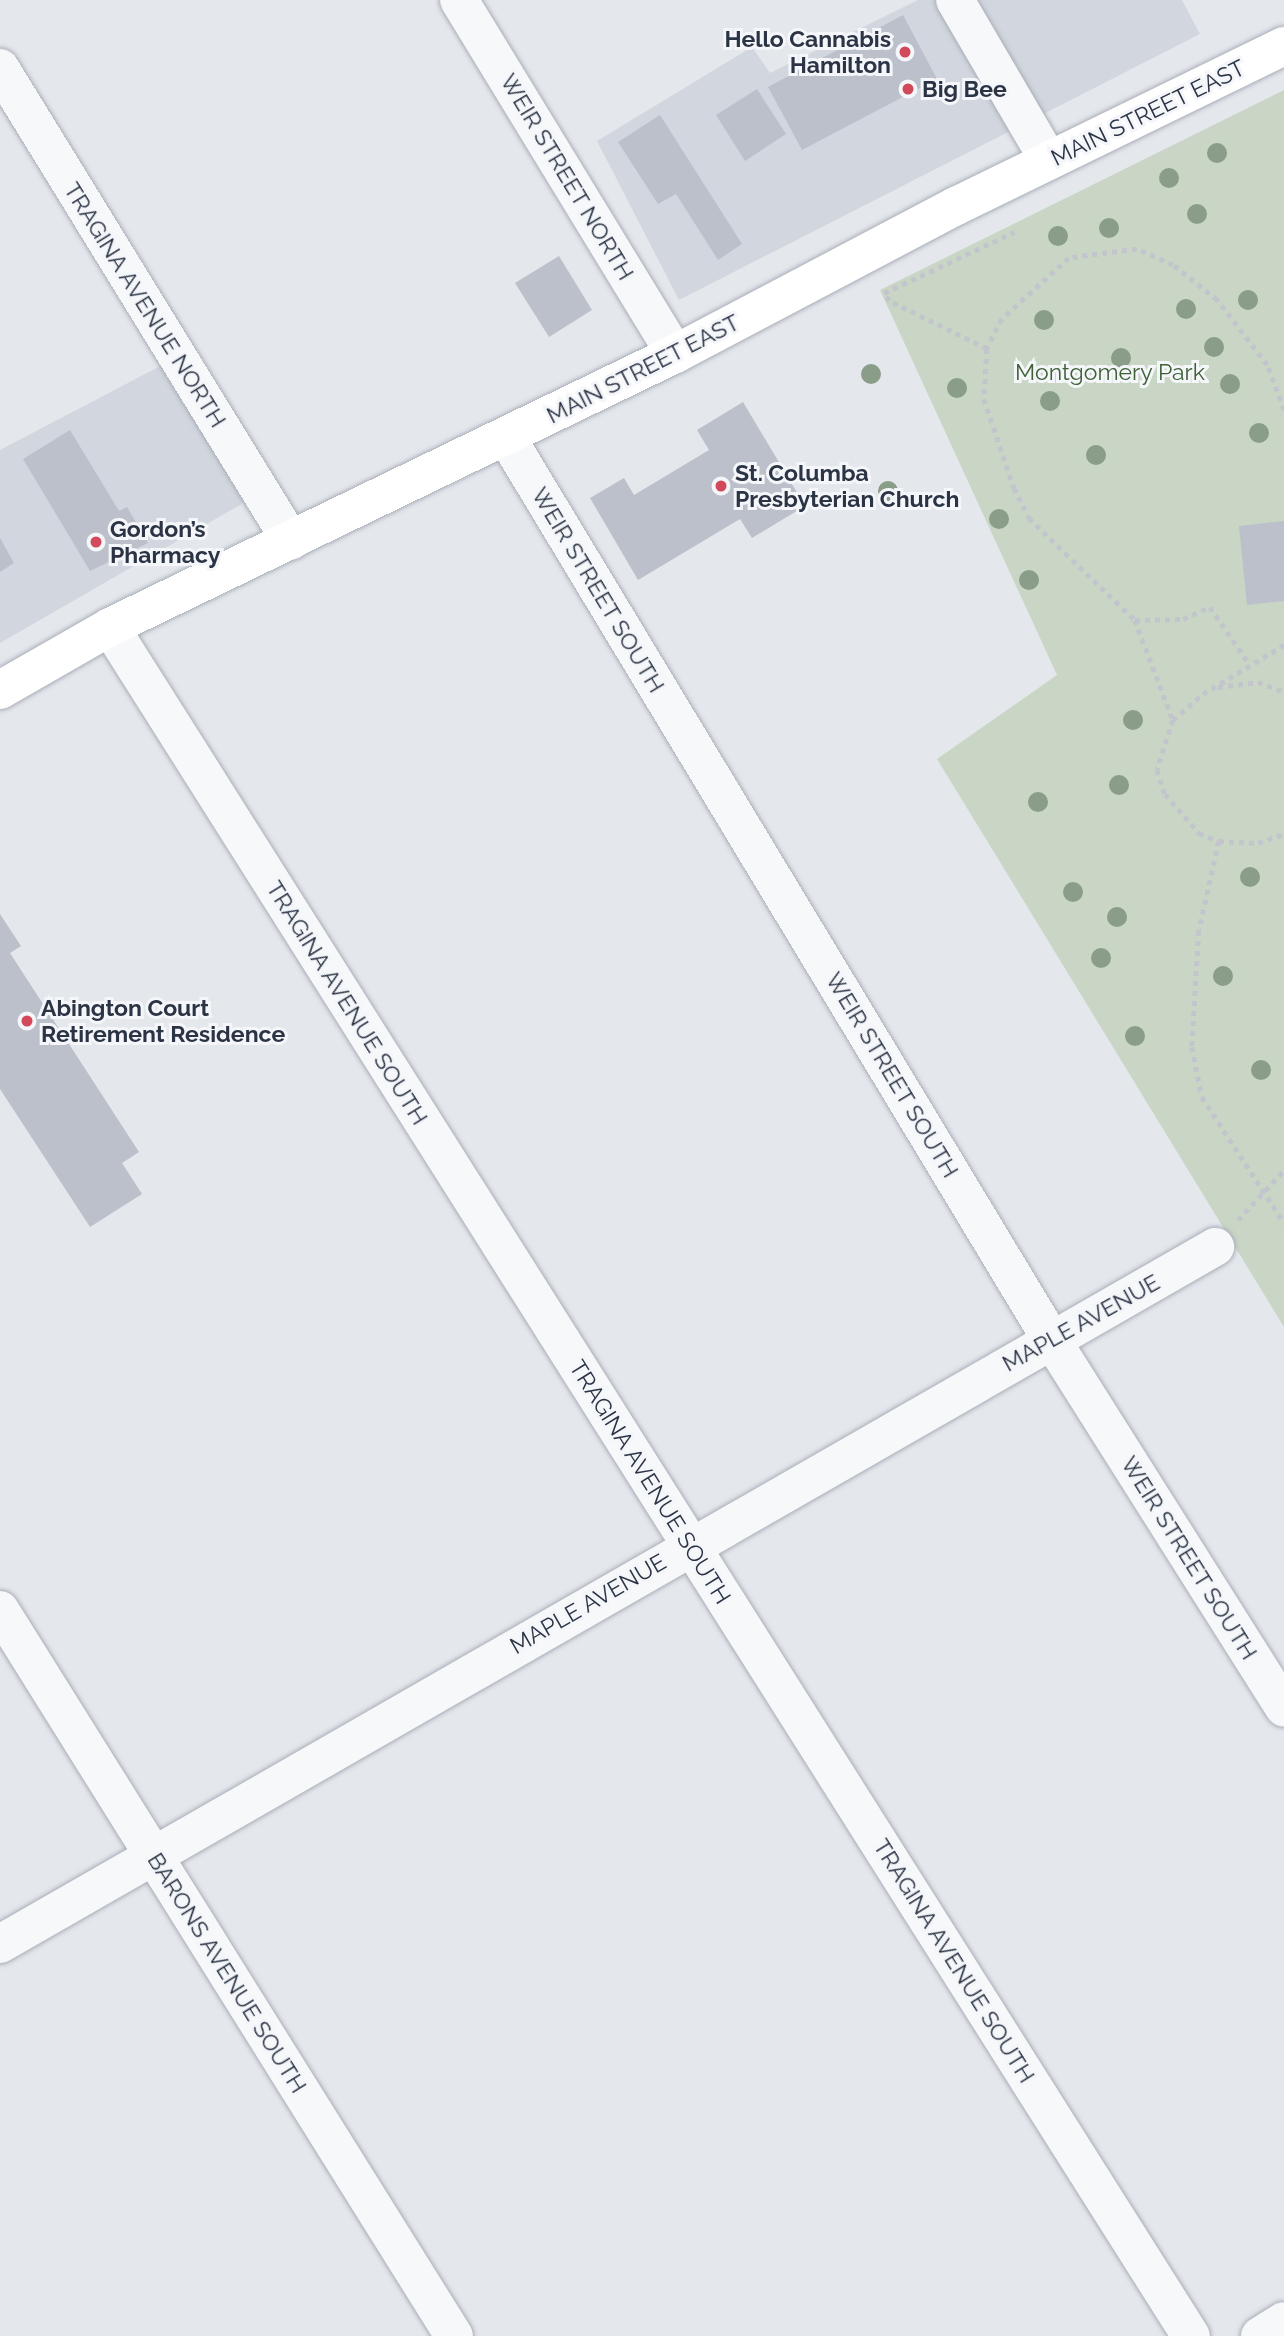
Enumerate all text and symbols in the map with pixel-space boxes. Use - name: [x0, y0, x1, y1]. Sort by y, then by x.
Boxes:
- place label: Hello Cannabis Hamilton: [724, 25, 891, 79]
- marker: Hello Cannabis Hamilton: [897, 44, 913, 60]
- street label: MAIN STREET EAST: [1046, 54, 1250, 172]
- street label: WEIR STREET NORTH: [494, 69, 640, 285]
- place label: Big Bee: [922, 75, 1007, 103]
- marker: Big Bee: [900, 81, 916, 97]
- street label: TRAGINA AVENUE NORTH: [58, 177, 232, 433]
- street label: MAIN STREET EAST: [542, 308, 744, 430]
- park label: Montgomery Park: [1015, 358, 1205, 386]
- place label: St. Columba Presbyterian Church: [735, 459, 959, 513]
- marker: St. Columba Presbyterian Church: [713, 478, 729, 494]
- street label: WEIR STREET SOUTH: [526, 482, 670, 698]
- place label: Gordon’s Pharmacy: [110, 515, 220, 569]
- marker: Gordon’s Pharmacy: [88, 534, 104, 550]
- street label: TRAGINA AVENUE SOUTH: [260, 875, 434, 1131]
- street label: WEIR STREET SOUTH: [820, 967, 964, 1183]
- place label: Abington Court Retirement Residence: [41, 994, 285, 1048]
- marker: Abington Court Retirement Residence: [19, 1013, 35, 1029]
- street label: MAPLE AVENUE: [997, 1268, 1165, 1378]
- street label: TRAGINA AVENUE SOUTH: [563, 1354, 737, 1610]
- street label: WEIR STREET SOUTH: [1115, 1451, 1263, 1665]
- street label: MAPLE AVENUE: [505, 1548, 671, 1660]
- street label: TRAGINA AVENUE SOUTH: [867, 1833, 1041, 2089]
- street label: BARONS AVENUE SOUTH: [141, 1847, 313, 2099]

